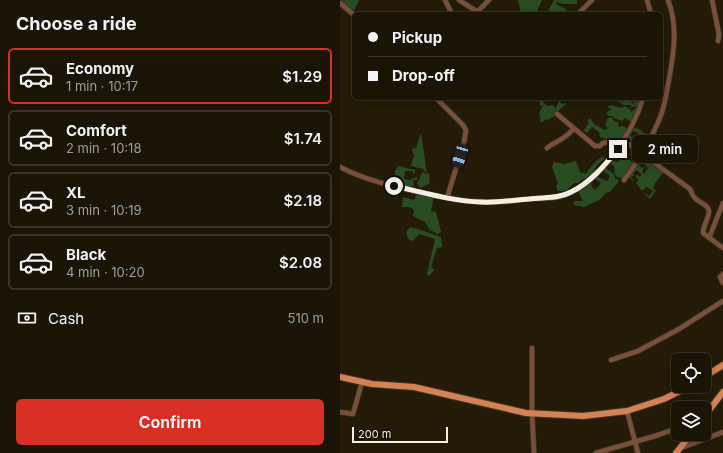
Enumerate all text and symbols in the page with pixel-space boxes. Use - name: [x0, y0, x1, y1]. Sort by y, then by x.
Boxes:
- text: Choose a ride: [16, 13, 137, 34]
- text: Pickup: [392, 28, 442, 47]
- icon: car: [18, 58, 54, 94]
- text: Economy: [66, 59, 134, 78]
- text: Drop-off: [392, 66, 455, 85]
- text: $1.29: [282, 67, 322, 86]
- text: 1 min · 10:17: [66, 78, 138, 94]
- icon: car: [18, 120, 54, 156]
- text: Comfort: [66, 121, 127, 140]
- text: $1.74: [284, 129, 322, 148]
- callout: 2 min: [632, 135, 698, 163]
- text: 2 min · 10:18: [66, 140, 141, 156]
- route end: [609, 140, 627, 158]
- text: 2 min: [648, 141, 682, 157]
- car: [451, 143, 469, 169]
- route start: [385, 177, 403, 195]
- icon: car: [18, 182, 54, 218]
- text: XL: [66, 183, 86, 202]
- text: $2.18: [284, 191, 322, 210]
- text: 3 min · 10:19: [66, 202, 142, 218]
- icon: car: [18, 244, 54, 280]
- text: Black: [66, 245, 106, 264]
- text: $2.08: [279, 253, 322, 272]
- text: 4 min · 10:20: [66, 264, 145, 280]
- icon: cash: [16, 307, 38, 329]
- text: Cash: [48, 309, 84, 328]
- text: 510 m: [288, 310, 324, 326]
- map controls: [671, 353, 711, 441]
- button: locate: [671, 353, 711, 393]
- button: Confirm: [16, 399, 324, 445]
- button: layers: [671, 401, 711, 441]
- scale bar: [352, 425, 448, 444]
- text: 200 m: [358, 427, 391, 441]

